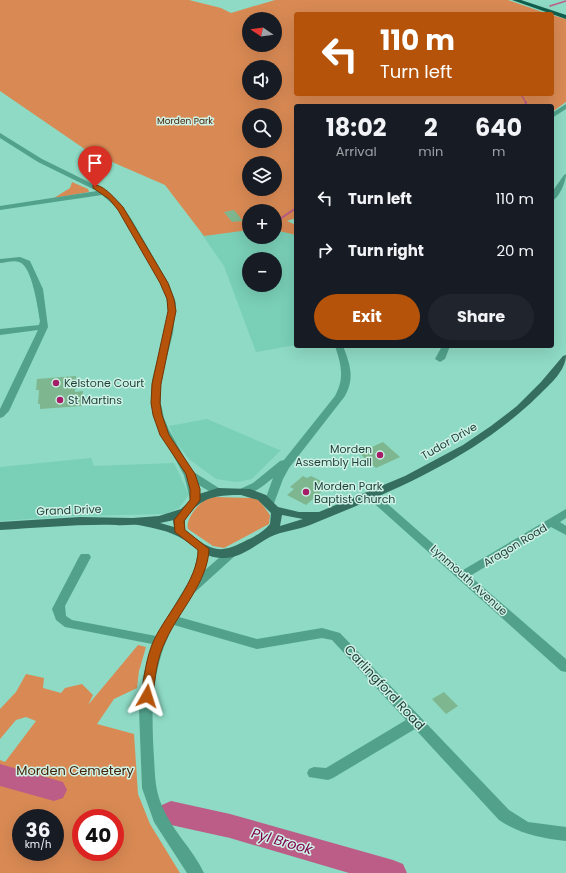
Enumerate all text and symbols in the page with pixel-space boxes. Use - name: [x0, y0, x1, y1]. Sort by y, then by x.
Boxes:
- north arrow: [242, 12, 282, 52]
- map controls: [242, 12, 282, 292]
- text: 110 m: [380, 21, 455, 60]
- icon: left: [314, 28, 366, 80]
- text: Turn left: [380, 59, 452, 84]
- button: sound: [242, 60, 282, 100]
- button: search: [242, 108, 282, 148]
- text: 18:02: [326, 111, 387, 144]
- text: 2: [424, 111, 438, 144]
- text: 640: [475, 111, 522, 144]
- park label: Morden Park: [157, 115, 213, 127]
- text: Arrival: [336, 142, 377, 161]
- text: min: [418, 142, 443, 161]
- text: m: [492, 142, 505, 161]
- pin: [78, 146, 112, 187]
- icon: arrive: [84, 152, 106, 174]
- button: layers: [242, 156, 282, 196]
- icon: left: [314, 187, 336, 209]
- text: Turn left: [348, 188, 412, 209]
- text: 110 m: [496, 188, 534, 209]
- button: +: [242, 204, 282, 244]
- icon: right: [314, 239, 336, 261]
- text: Turn right: [348, 240, 424, 261]
- text: 20 m: [496, 240, 534, 261]
- button: −: [242, 252, 282, 292]
- button: Exit: [314, 294, 420, 340]
- button: Share: [428, 294, 534, 340]
- place label: Kelstone Court: [64, 375, 144, 391]
- marker: Kelstone Court: [51, 378, 61, 388]
- place label: St Martins: [68, 392, 122, 408]
- marker: St Martins: [55, 395, 65, 405]
- street label: Tudor Drive: [418, 418, 480, 463]
- place label: Morden Assembly Hall: [295, 441, 372, 470]
- marker: Morden Assembly Hall: [375, 450, 385, 460]
- place label: Morden Park Baptist Church: [314, 478, 395, 507]
- marker: Morden Park Baptist Church: [301, 487, 311, 497]
- street label: Grand Drive: [36, 501, 102, 519]
- street label: Aragon Road: [480, 520, 550, 570]
- street label: Lynmouth Avenue: [427, 541, 511, 619]
- street label: Carlingford Road: [340, 640, 429, 734]
- position arrow: [126, 675, 168, 717]
- park label: Morden Cemetery: [16, 761, 134, 780]
- speed limit sign: 40: [72, 809, 124, 861]
- text: 36: [26, 816, 50, 844]
- water label: Pyl Brook: [249, 823, 316, 859]
- text: km/h: [25, 837, 51, 852]

